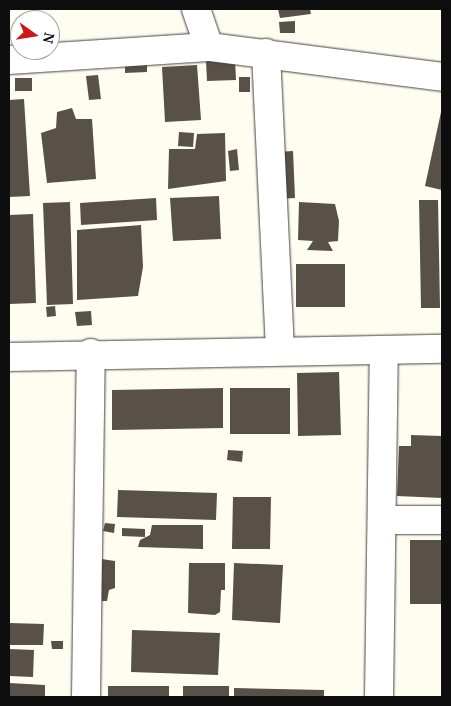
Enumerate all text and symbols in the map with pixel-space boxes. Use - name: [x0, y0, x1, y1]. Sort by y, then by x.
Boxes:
- north arrow: [10, 10, 60, 60]
- text: N: [39, 31, 60, 46]

